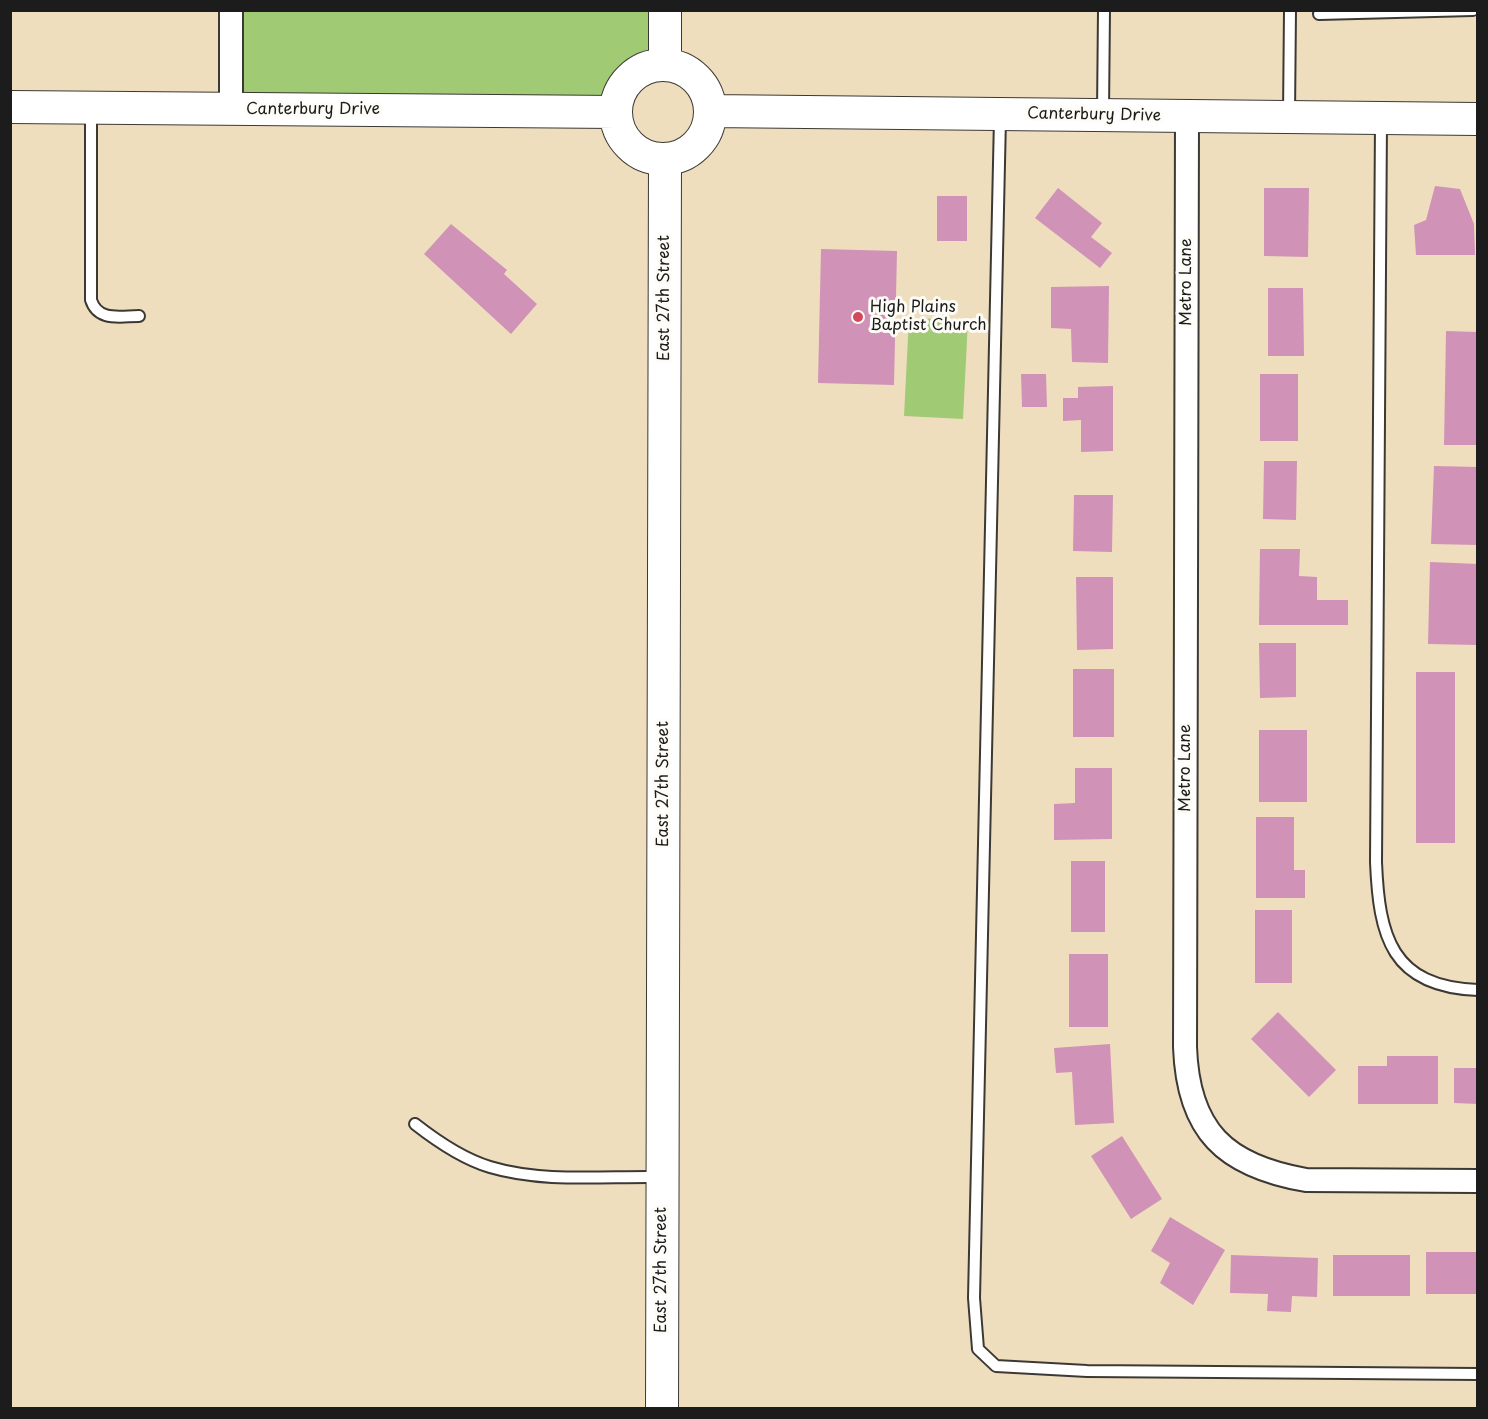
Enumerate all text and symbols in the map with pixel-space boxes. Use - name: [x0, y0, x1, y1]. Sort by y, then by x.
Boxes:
- street label: Canterbury Drive: [246, 100, 380, 120]
- street label: Canterbury Drive: [1027, 104, 1161, 126]
- street label: East 27th Street: [655, 235, 675, 361]
- street label: Metro Lane: [1177, 238, 1197, 326]
- place label: High Plains Baptist Church: [870, 298, 987, 336]
- marker: High Plains Baptist Church: [851, 310, 865, 324]
- street label: East 27th Street: [654, 721, 674, 847]
- street label: Metro Lane: [1176, 724, 1196, 812]
- street label: East 27th Street: [652, 1207, 672, 1333]

